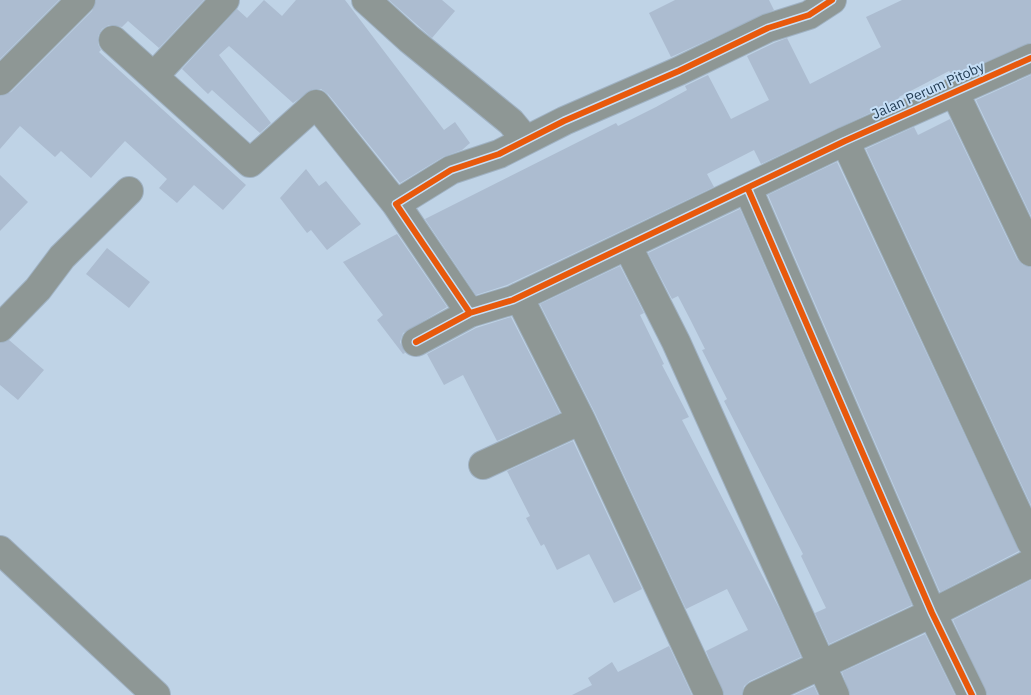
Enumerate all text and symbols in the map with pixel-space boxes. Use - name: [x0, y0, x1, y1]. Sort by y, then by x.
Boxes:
- street label: Jalan Perum Pitoby: [869, 57, 987, 123]

